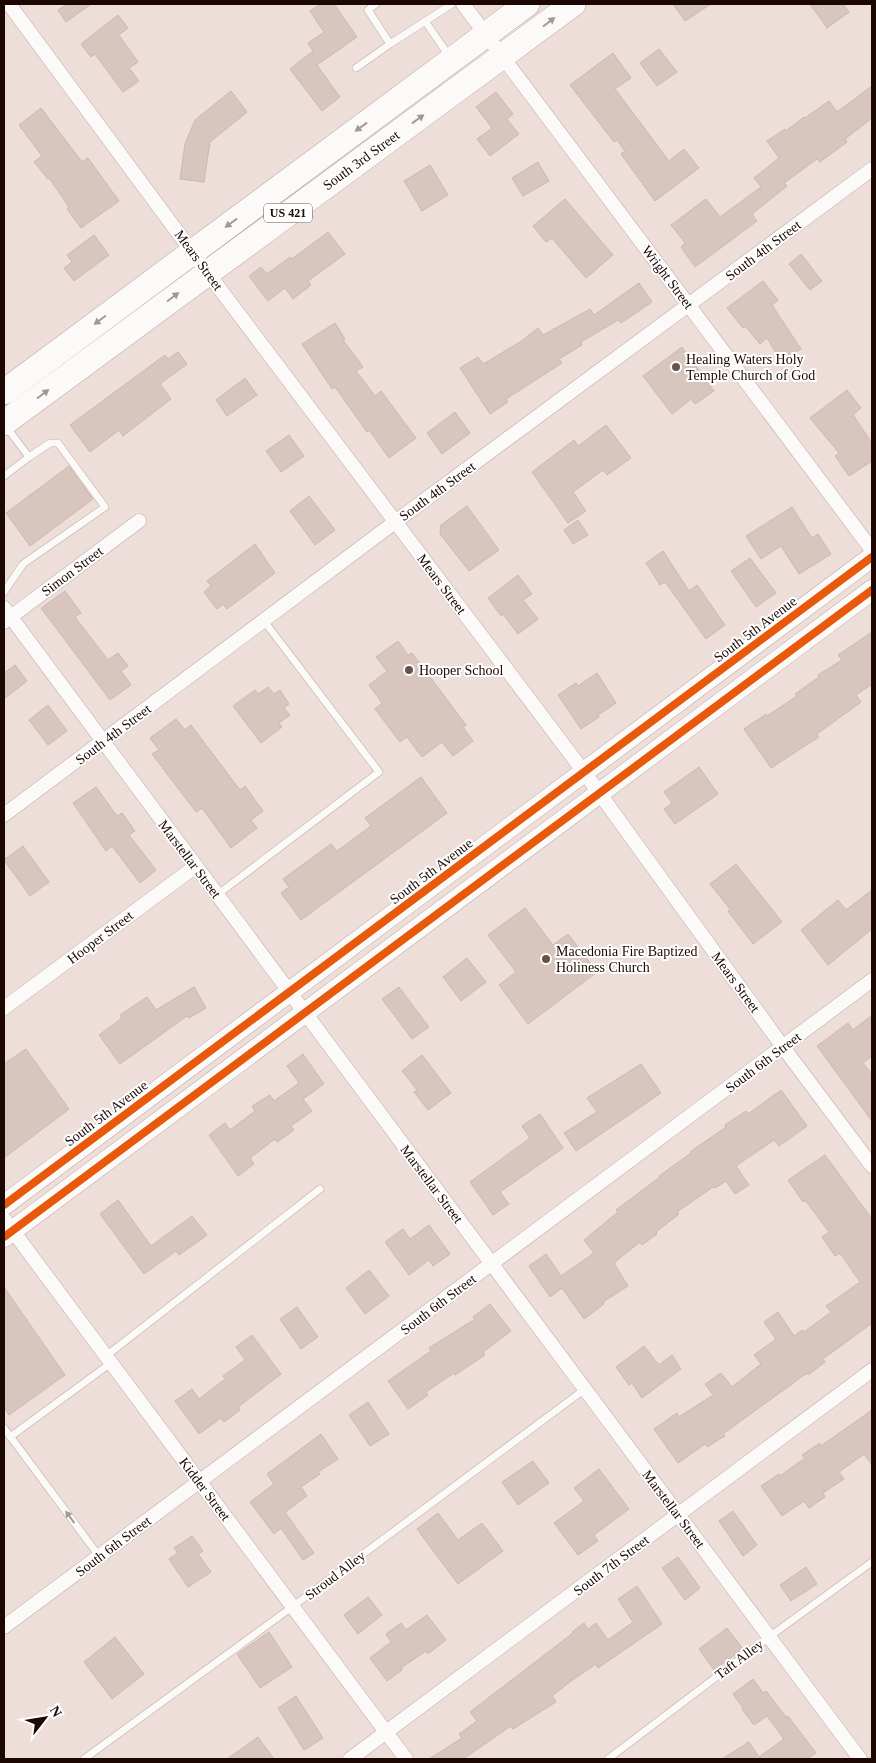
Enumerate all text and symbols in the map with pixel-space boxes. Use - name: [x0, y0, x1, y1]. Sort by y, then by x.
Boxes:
- one-way arrow: [542, 17, 555, 28]
- one-way arrow: [411, 113, 424, 124]
- one-way arrow: [355, 121, 368, 132]
- street label: South 3rd Street: [320, 128, 403, 193]
- road number: US 421: [264, 204, 312, 222]
- street label: South 4th Street: [723, 217, 804, 284]
- one-way arrow: [224, 218, 238, 228]
- street label: Mears Street: [172, 227, 226, 294]
- street label: Wright Street: [639, 243, 696, 312]
- one-way arrow: [166, 291, 179, 302]
- one-way arrow: [93, 315, 107, 325]
- place label: Healing Waters Holy Temple Church of God: [686, 352, 815, 383]
- marker: Healing Waters Holy Temple Church of God: [670, 361, 682, 373]
- one-way arrow: [36, 388, 49, 399]
- street label: South 4th Street: [396, 459, 478, 524]
- street label: Simon Street: [39, 543, 106, 599]
- street label: Mears Street: [414, 551, 469, 617]
- street label: South 5th Avenue: [711, 594, 799, 665]
- place label: Hooper School: [419, 663, 503, 678]
- marker: Hooper School: [403, 664, 415, 676]
- street label: South 4th Street: [73, 701, 154, 768]
- street label: Marstellar Street: [155, 817, 224, 901]
- street label: South 5th Avenue: [387, 836, 475, 907]
- street label: Hooper Street: [65, 908, 136, 967]
- place label: Macedonia Fire Baptized Holiness Church: [556, 944, 698, 975]
- street label: Mears Street: [709, 949, 763, 1016]
- marker: Macedonia Fire Baptized Holiness Church: [540, 953, 552, 965]
- street label: South 6th Street: [723, 1029, 804, 1096]
- street label: South 5th Avenue: [62, 1078, 150, 1149]
- street label: Marstellar Street: [397, 1142, 466, 1226]
- street label: South 6th Street: [398, 1271, 479, 1338]
- street label: Kidder Street: [176, 1455, 233, 1524]
- street label: Marstellar Street: [639, 1467, 708, 1551]
- one-way arrow: [65, 1510, 75, 1524]
- street label: South 6th Street: [73, 1513, 154, 1580]
- street label: South 7th Street: [571, 1532, 652, 1599]
- street label: Stroud Alley: [302, 1548, 368, 1603]
- street label: Taft Alley: [712, 1637, 766, 1682]
- north arrow: [20, 1693, 70, 1743]
- text: N: [47, 1703, 65, 1720]

